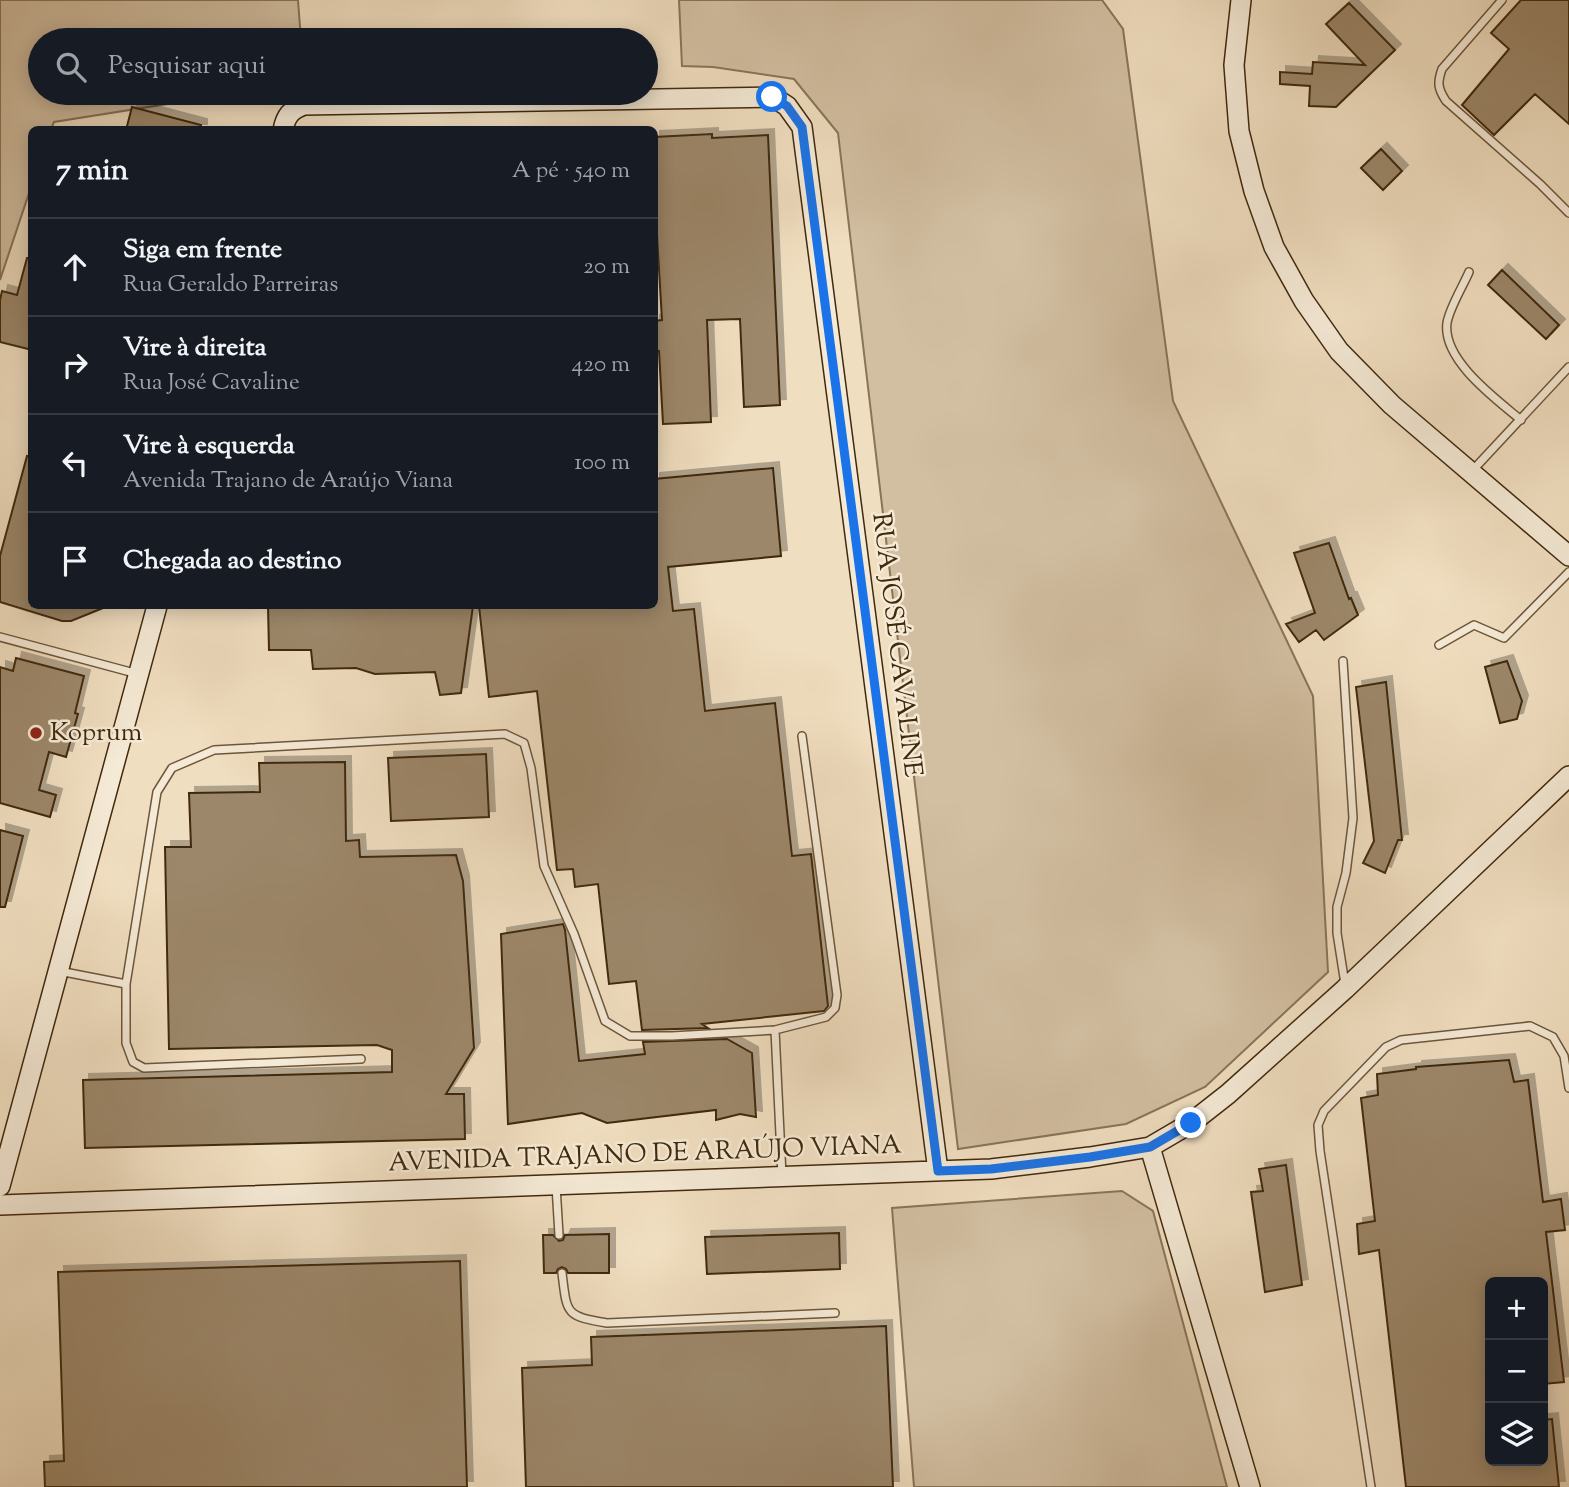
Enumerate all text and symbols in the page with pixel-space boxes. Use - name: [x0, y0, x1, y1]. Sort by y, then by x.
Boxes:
- search box: [28, 28, 658, 105]
- icon: search: [52, 48, 90, 86]
- text: Pesquisar aqui: [108, 48, 266, 85]
- route start: [756, 81, 787, 112]
- text: 7 min: [56, 150, 128, 193]
- text: A pé · 540 m: [512, 155, 630, 188]
- text: Siga em frente: [123, 232, 282, 269]
- icon: ahead: [56, 248, 94, 286]
- text: 20 m: [583, 251, 630, 284]
- text: Rua Geraldo Parreiras: [123, 269, 338, 302]
- text: Vire à direita: [123, 330, 267, 367]
- icon: right: [56, 346, 94, 384]
- text: 420 m: [572, 349, 630, 382]
- text: Rua José Cavaline: [123, 367, 300, 400]
- text: Vire à esquerda: [123, 428, 295, 465]
- icon: left: [56, 444, 94, 482]
- text: 100 m: [574, 447, 630, 480]
- text: Avenida Trajano de Araújo Viana: [123, 465, 453, 498]
- street label: RUA JOSÉ CAVALINE: [861, 511, 931, 780]
- icon: arrive: [56, 542, 94, 580]
- text: Chegada ao destino: [123, 543, 341, 580]
- place label: Koprum: [50, 715, 142, 752]
- marker: Koprum: [28, 725, 44, 741]
- route end: [1175, 1107, 1206, 1138]
- street label: AVENIDA TRAJANO DE ARAÚJO VIANA: [388, 1128, 902, 1182]
- map controls: [1485, 1277, 1548, 1466]
- button: +: [1485, 1277, 1548, 1340]
- button: −: [1485, 1340, 1548, 1403]
- button: layers: [1485, 1403, 1548, 1466]

